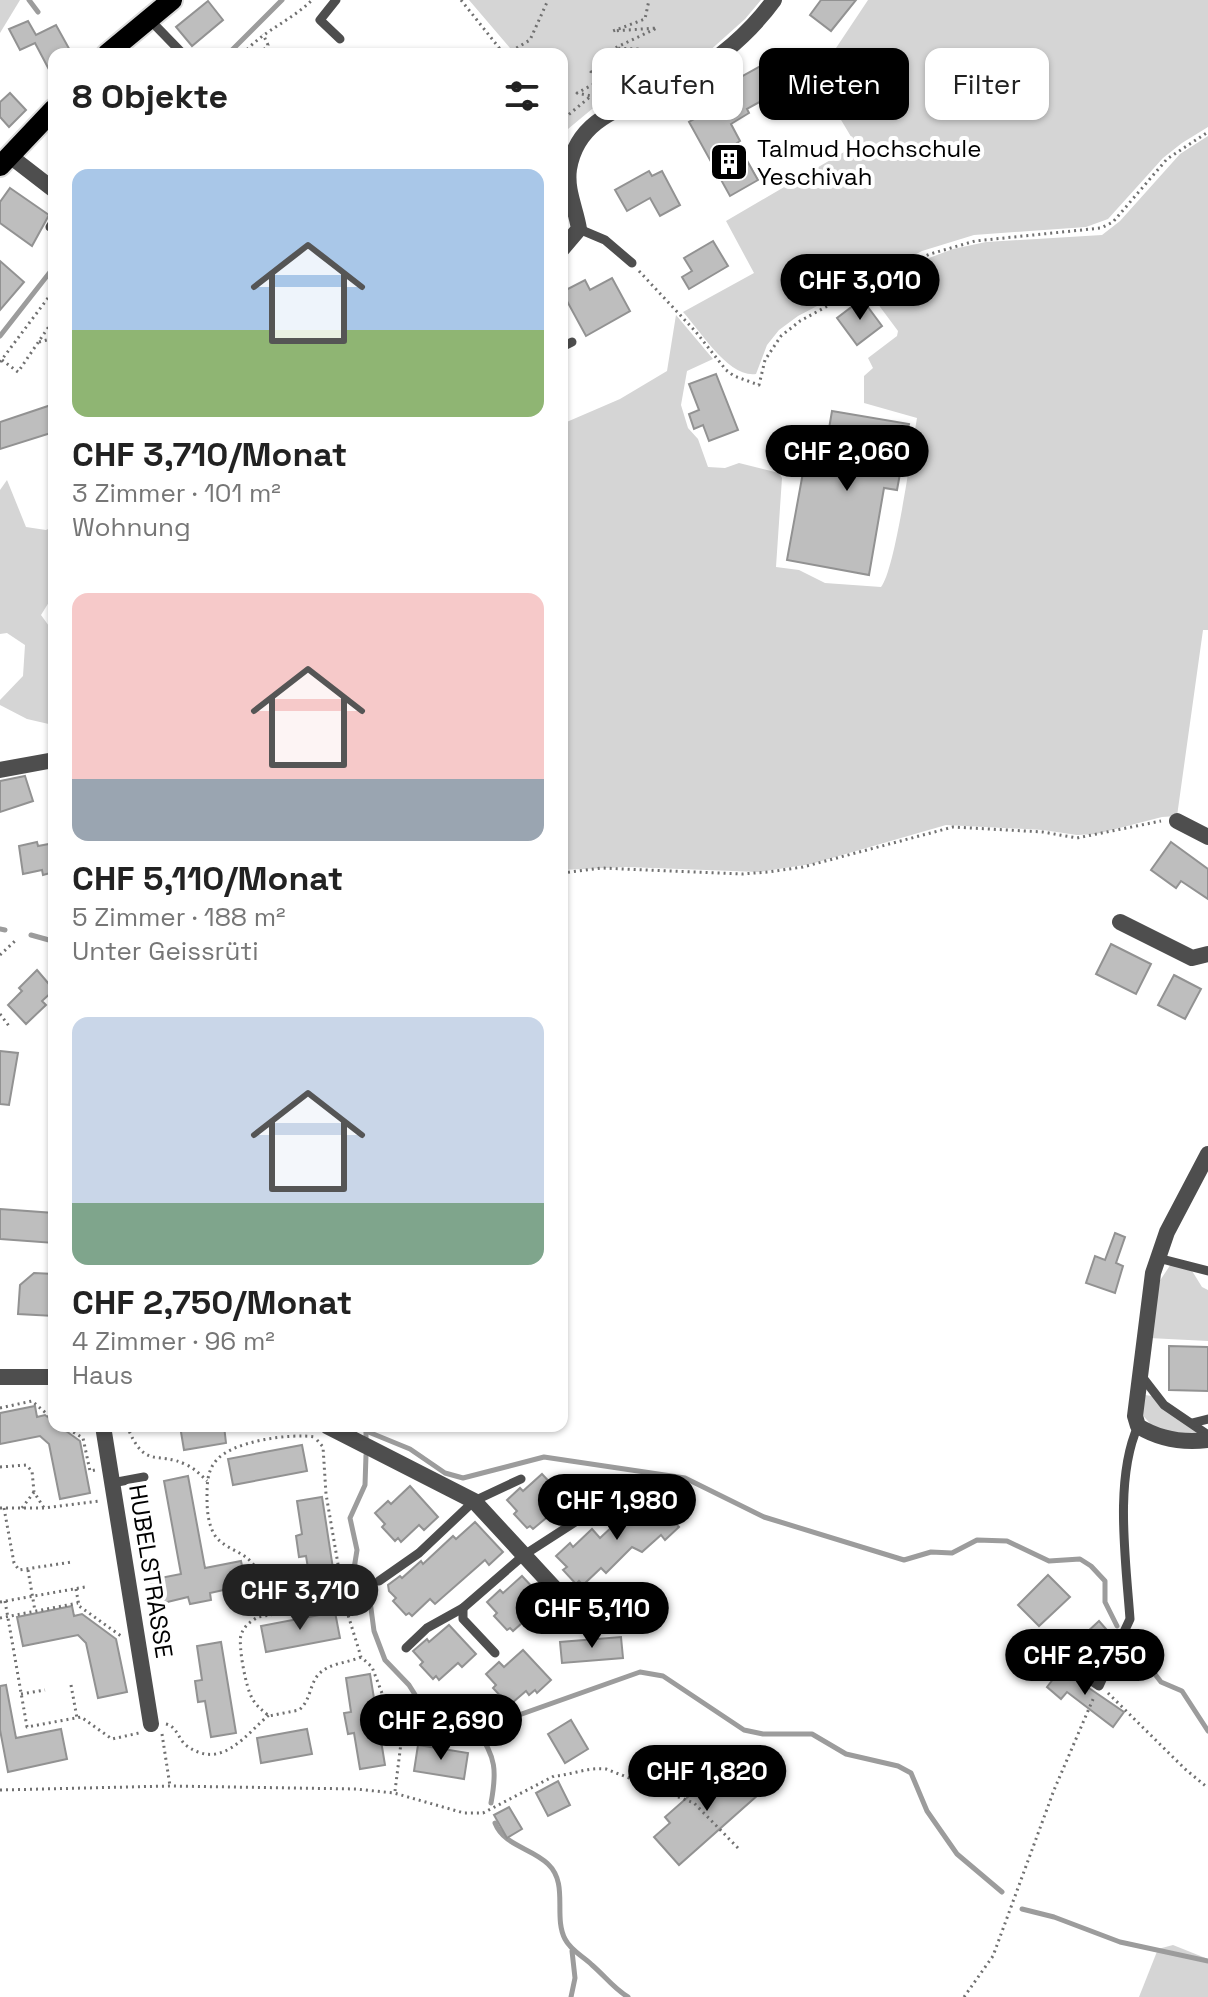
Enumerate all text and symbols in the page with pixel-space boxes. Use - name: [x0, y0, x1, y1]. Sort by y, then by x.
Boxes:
- chip: Kaufen: [592, 48, 743, 120]
- chip: Mieten: [759, 48, 909, 120]
- chip: Filter: [925, 48, 1049, 120]
- icon: filters: [500, 74, 544, 118]
- text: 8 Objekte: [72, 75, 228, 118]
- place label: Talmud Hochschule Yeschivah: [757, 133, 981, 192]
- building icon: Talmud Hochschule Yeschivah: [708, 141, 750, 183]
- icon: home: [236, 221, 380, 365]
- pin: CHF 3,010: [768, 254, 952, 322]
- text: CHF 3,010: [799, 263, 921, 297]
- pin: CHF 2,060: [755, 425, 939, 493]
- text: CHF 3,710/Monat: [72, 433, 347, 476]
- text: CHF 2,060: [784, 434, 910, 468]
- text: 3 Zimmer · 101 m²: [72, 476, 281, 510]
- text: Wohnung: [72, 510, 191, 544]
- icon: home: [236, 645, 380, 789]
- text: CHF 5,110/Monat: [72, 857, 343, 900]
- text: 5 Zimmer · 188 m²: [72, 900, 286, 934]
- text: Unter Geissrüti: [72, 934, 259, 968]
- icon: home: [236, 1069, 380, 1213]
- text: CHF 2,750/Monat: [72, 1281, 352, 1324]
- text: 4 Zimmer · 96 m²: [72, 1324, 275, 1358]
- text: Haus: [72, 1358, 133, 1392]
- pin: CHF 1,980: [525, 1474, 709, 1542]
- street label: HUBELSTRASSE: [122, 1482, 180, 1660]
- text: CHF 1,980: [556, 1483, 678, 1517]
- pin: CHF 3,710: [208, 1564, 392, 1632]
- text: CHF 3,710: [240, 1573, 360, 1607]
- pin: CHF 5,110: [500, 1582, 684, 1650]
- text: CHF 5,110: [534, 1591, 650, 1625]
- pin: CHF 2,750: [993, 1629, 1177, 1697]
- text: CHF 2,750: [1023, 1638, 1147, 1672]
- pin: CHF 2,690: [349, 1694, 533, 1762]
- text: CHF 2,690: [378, 1703, 504, 1737]
- pin: CHF 1,820: [615, 1745, 799, 1813]
- text: CHF 1,820: [646, 1754, 768, 1788]

